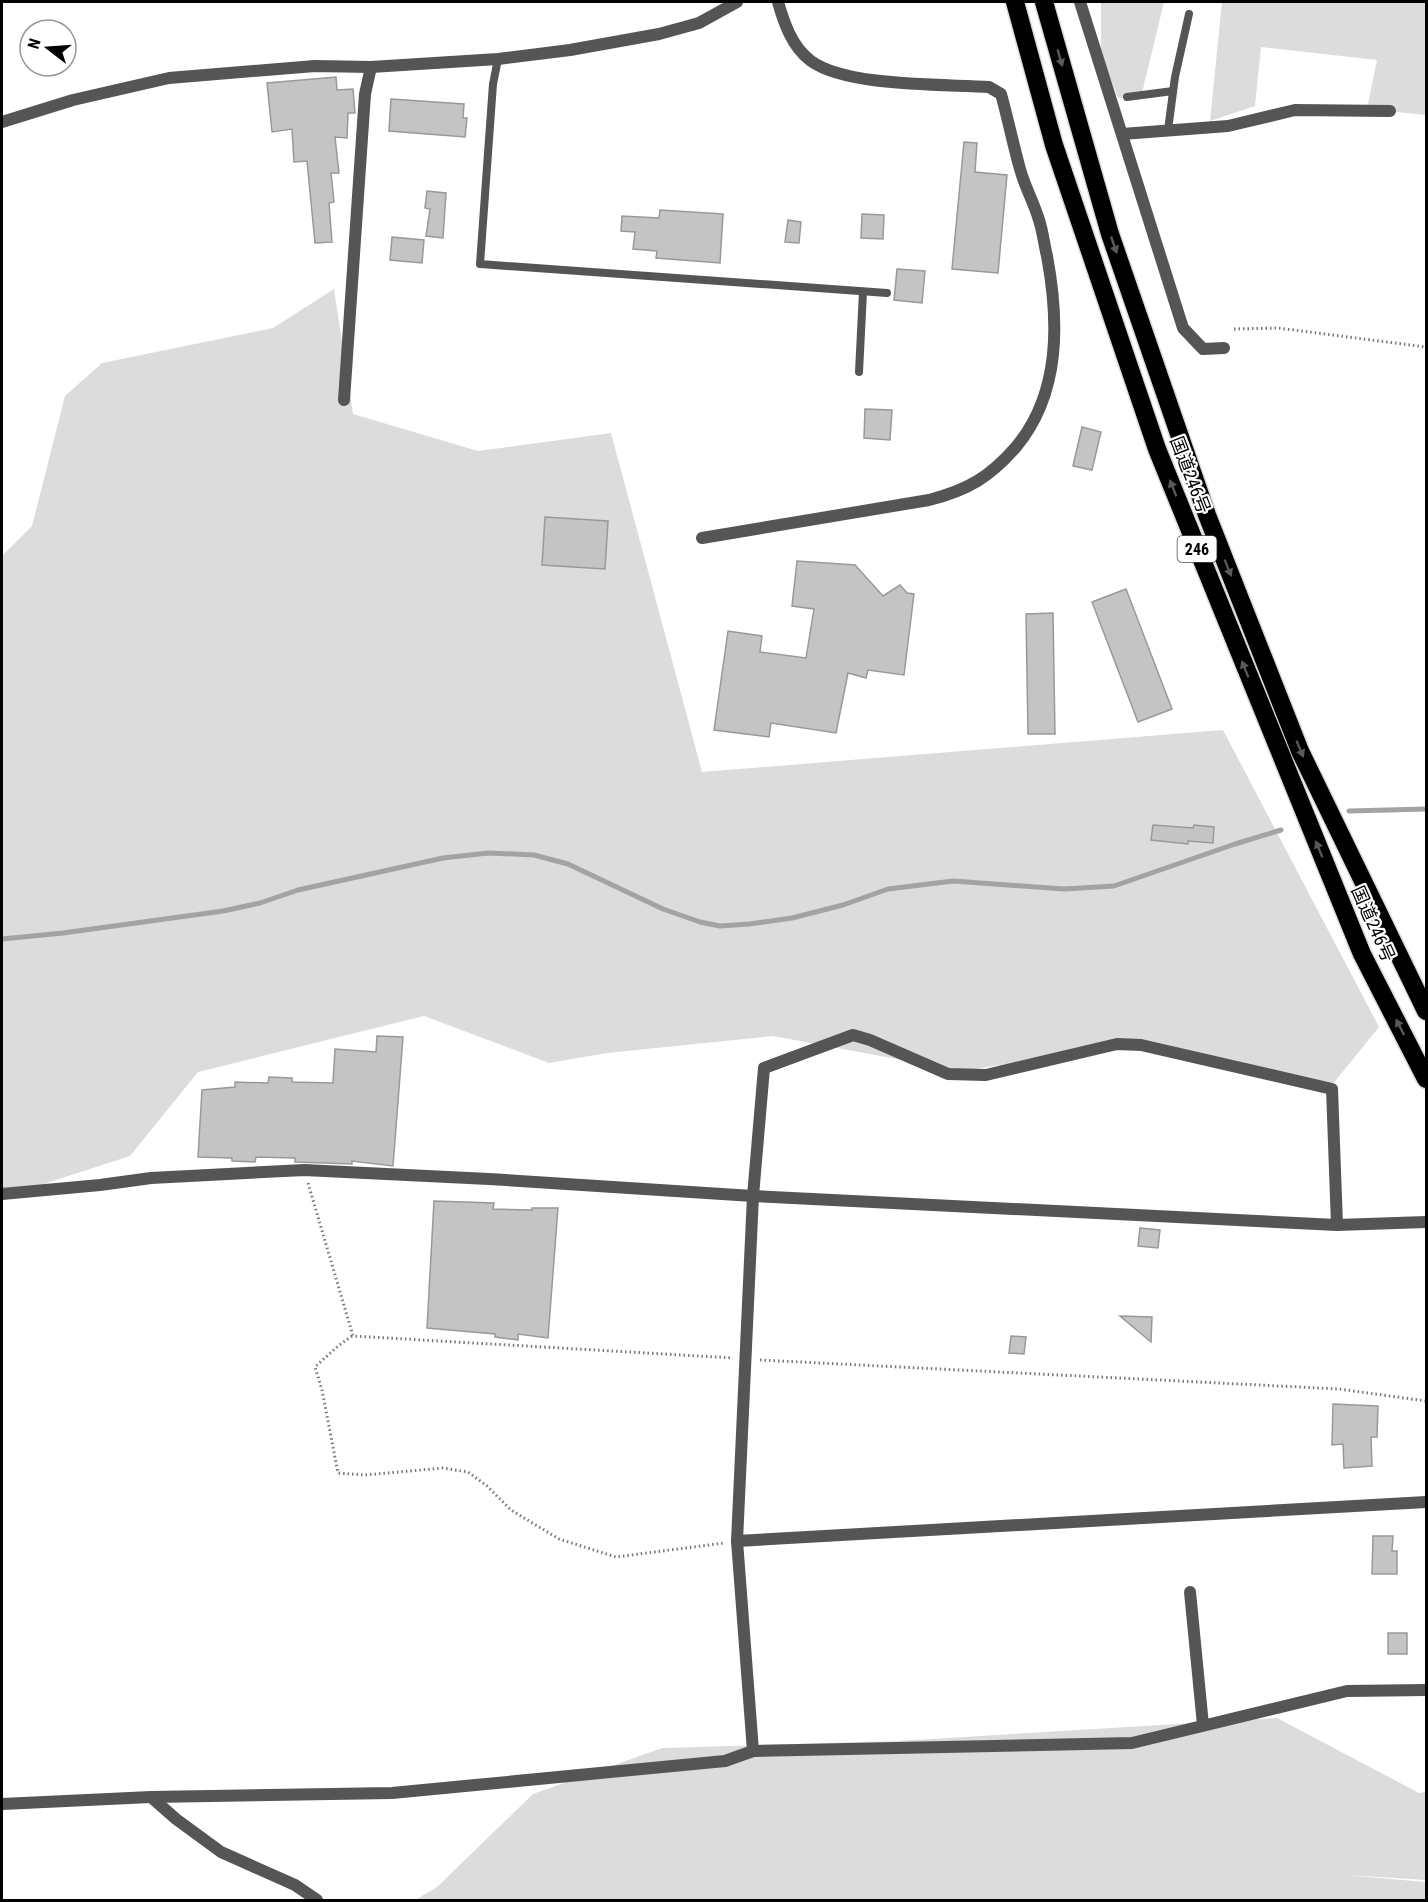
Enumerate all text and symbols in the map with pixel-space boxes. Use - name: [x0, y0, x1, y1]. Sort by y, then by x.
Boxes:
- north arrow: [18, 18, 78, 78]
- text: N: [24, 36, 45, 51]
- one-way arrow: [1056, 49, 1066, 67]
- one-way arrow: [1110, 236, 1120, 254]
- street label: 国道246号: [1166, 433, 1215, 516]
- one-way arrow: [1167, 479, 1177, 497]
- road number: 246: [1178, 536, 1216, 562]
- one-way arrow: [1223, 559, 1233, 577]
- one-way arrow: [1240, 660, 1249, 678]
- one-way arrow: [1296, 740, 1305, 758]
- one-way arrow: [1314, 840, 1324, 858]
- street label: 国道246号: [1347, 883, 1399, 965]
- one-way arrow: [1395, 1018, 1405, 1036]

